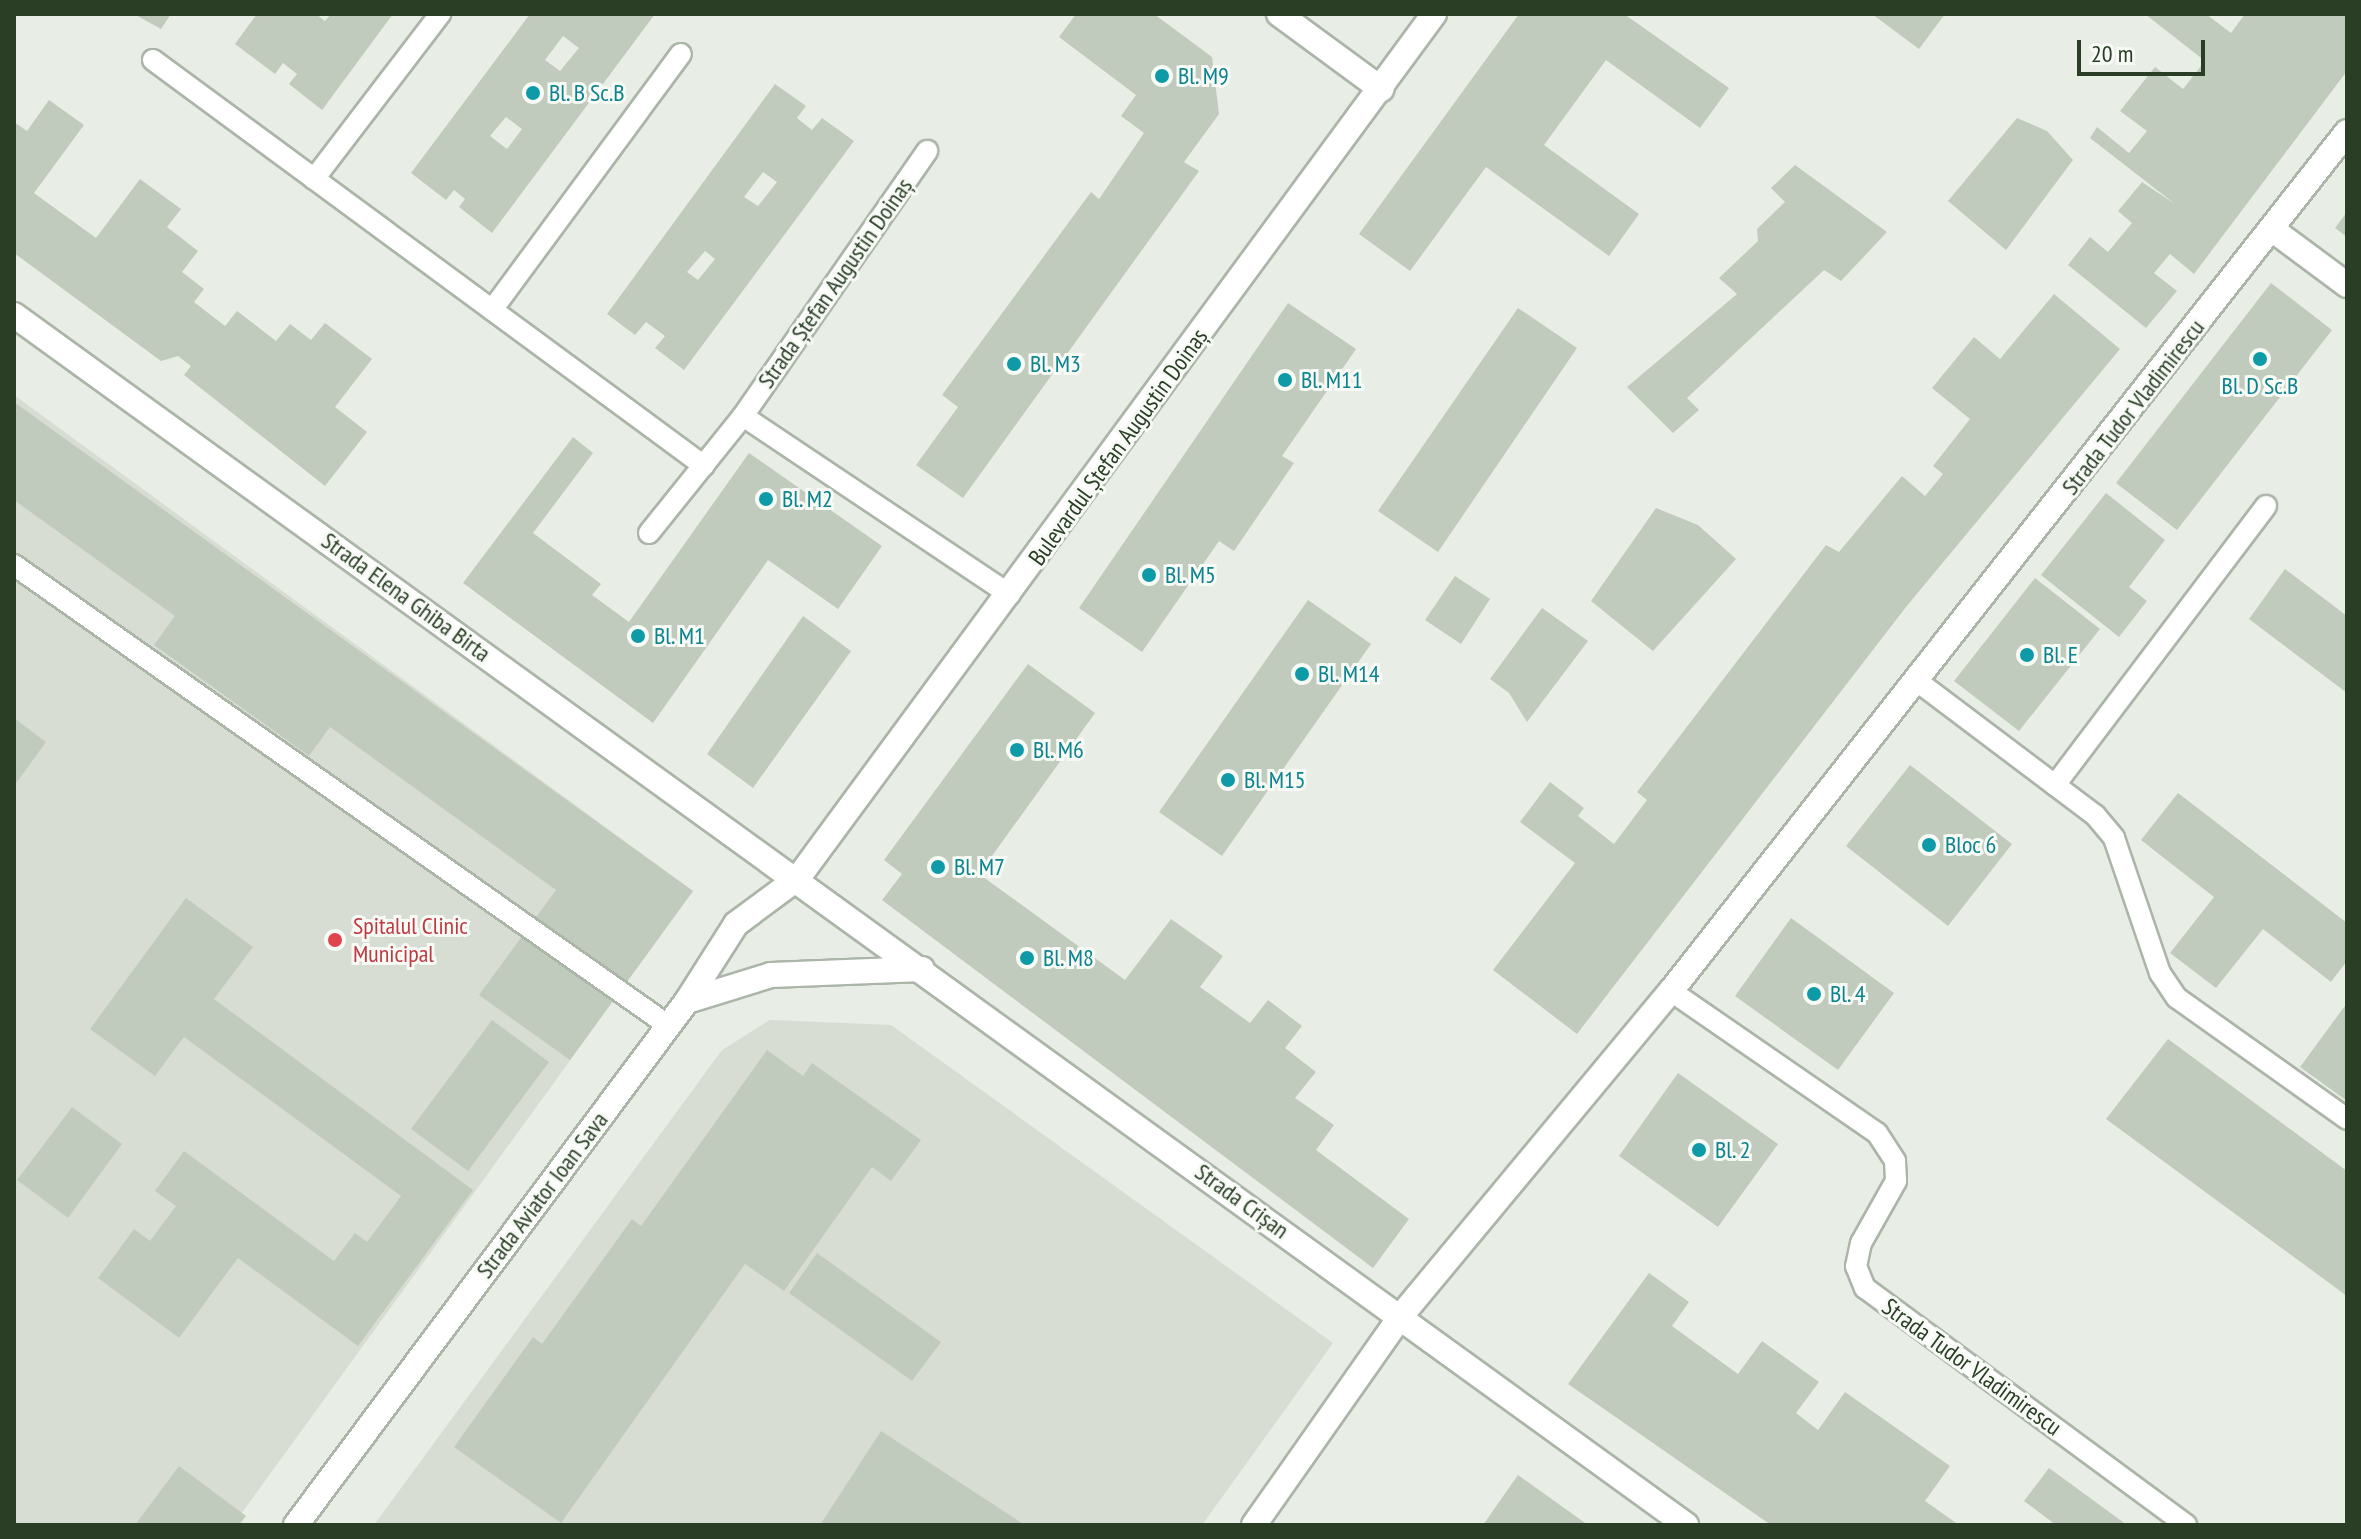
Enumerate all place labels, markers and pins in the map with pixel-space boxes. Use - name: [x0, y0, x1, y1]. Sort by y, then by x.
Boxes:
- place label: Bl. M9: [1178, 62, 1230, 90]
- marker: Bl. M9: [1153, 67, 1171, 85]
- place label: Bl. B Sc.B: [549, 79, 626, 107]
- marker: Bl. B Sc.B: [524, 84, 542, 102]
- place label: Bl. M3: [1030, 350, 1082, 378]
- marker: Bl. D Sc.B: [2251, 350, 2269, 368]
- marker: Bl. M3: [1005, 355, 1023, 373]
- place label: Bl. M11: [1301, 366, 1364, 394]
- marker: Bl. M11: [1276, 371, 1294, 389]
- place label: Bl. D Sc.B: [2221, 372, 2299, 400]
- place label: Bl. M2: [782, 485, 834, 513]
- marker: Bl. M2: [757, 490, 775, 508]
- place label: Bl. M5: [1165, 561, 1217, 589]
- marker: Bl. M5: [1140, 566, 1158, 584]
- place label: Bl. M1: [654, 622, 706, 650]
- marker: Bl. M1: [629, 627, 647, 645]
- place label: Bl. E: [2043, 641, 2080, 669]
- marker: Bl. E: [2018, 646, 2036, 664]
- place label: Bl. M14: [1318, 660, 1381, 688]
- marker: Bl. M14: [1293, 665, 1311, 683]
- place label: Bl. M6: [1033, 736, 1085, 764]
- marker: Bl. M6: [1008, 741, 1026, 759]
- place label: Bl. M15: [1244, 766, 1307, 794]
- marker: Bl. M15: [1219, 771, 1237, 789]
- place label: Bloc 6: [1945, 831, 1997, 859]
- marker: Bloc 6: [1920, 836, 1938, 854]
- place label: Bl. M7: [954, 853, 1006, 881]
- marker: Bl. M7: [929, 858, 947, 876]
- place label: Spitalul Clinic Municipal: [353, 912, 468, 968]
- marker: Spitalul Clinic Municipal: [324, 929, 346, 951]
- place label: Bl. M8: [1043, 944, 1095, 972]
- marker: Bl. M8: [1018, 949, 1036, 967]
- place label: Bl. 4: [1830, 980, 1867, 1008]
- marker: Bl. 4: [1805, 985, 1823, 1003]
- place label: Bl. 2: [1715, 1136, 1752, 1164]
- marker: Bl. 2: [1690, 1141, 1708, 1159]

